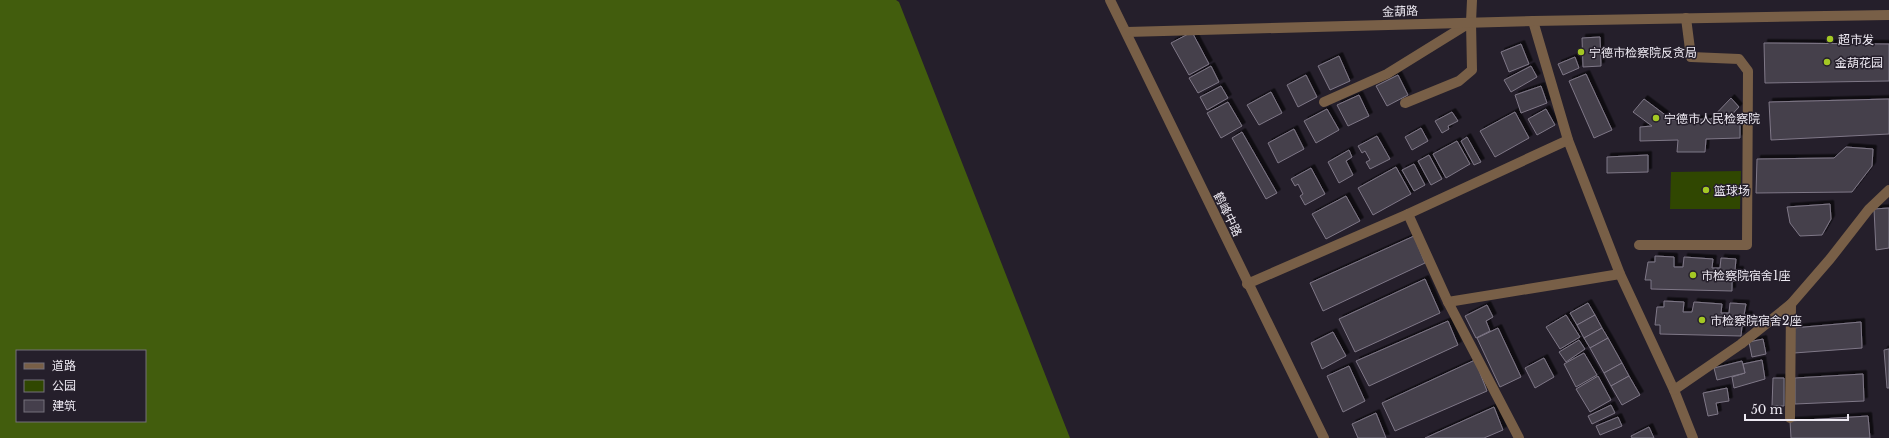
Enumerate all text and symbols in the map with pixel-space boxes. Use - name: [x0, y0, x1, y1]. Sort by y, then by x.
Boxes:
- street label: 金葫路: [1382, 3, 1418, 19]
- place label: 超市发: [1838, 32, 1874, 47]
- marker: 超市发: [1825, 34, 1835, 44]
- place label: 宁德市检察院反贪局: [1589, 45, 1697, 60]
- marker: 宁德市检察院反贪局: [1576, 47, 1586, 57]
- place label: 金葫花园: [1835, 55, 1883, 70]
- marker: 金葫花园: [1822, 57, 1832, 67]
- place label: 宁德市人民检察院: [1664, 111, 1760, 126]
- marker: 宁德市人民检察院: [1651, 113, 1661, 123]
- place label: 篮球场: [1714, 183, 1750, 198]
- marker: 篮球场: [1701, 185, 1711, 195]
- street label: 鹤峰中路: [1211, 189, 1245, 239]
- place label: 市检察院宿舍1座: [1701, 268, 1790, 283]
- marker: 市检察院宿舍1座: [1688, 270, 1698, 280]
- place label: 市检察院宿舍2座: [1710, 313, 1801, 328]
- marker: 市检察院宿舍2座: [1697, 315, 1707, 325]
- legend: [16, 350, 146, 422]
- text: 道路: [52, 358, 76, 373]
- text: 公园: [52, 378, 76, 393]
- scale bar: [1745, 396, 1848, 422]
- text: 建筑: [52, 398, 76, 413]
- text: 50 m: [1751, 402, 1783, 417]

